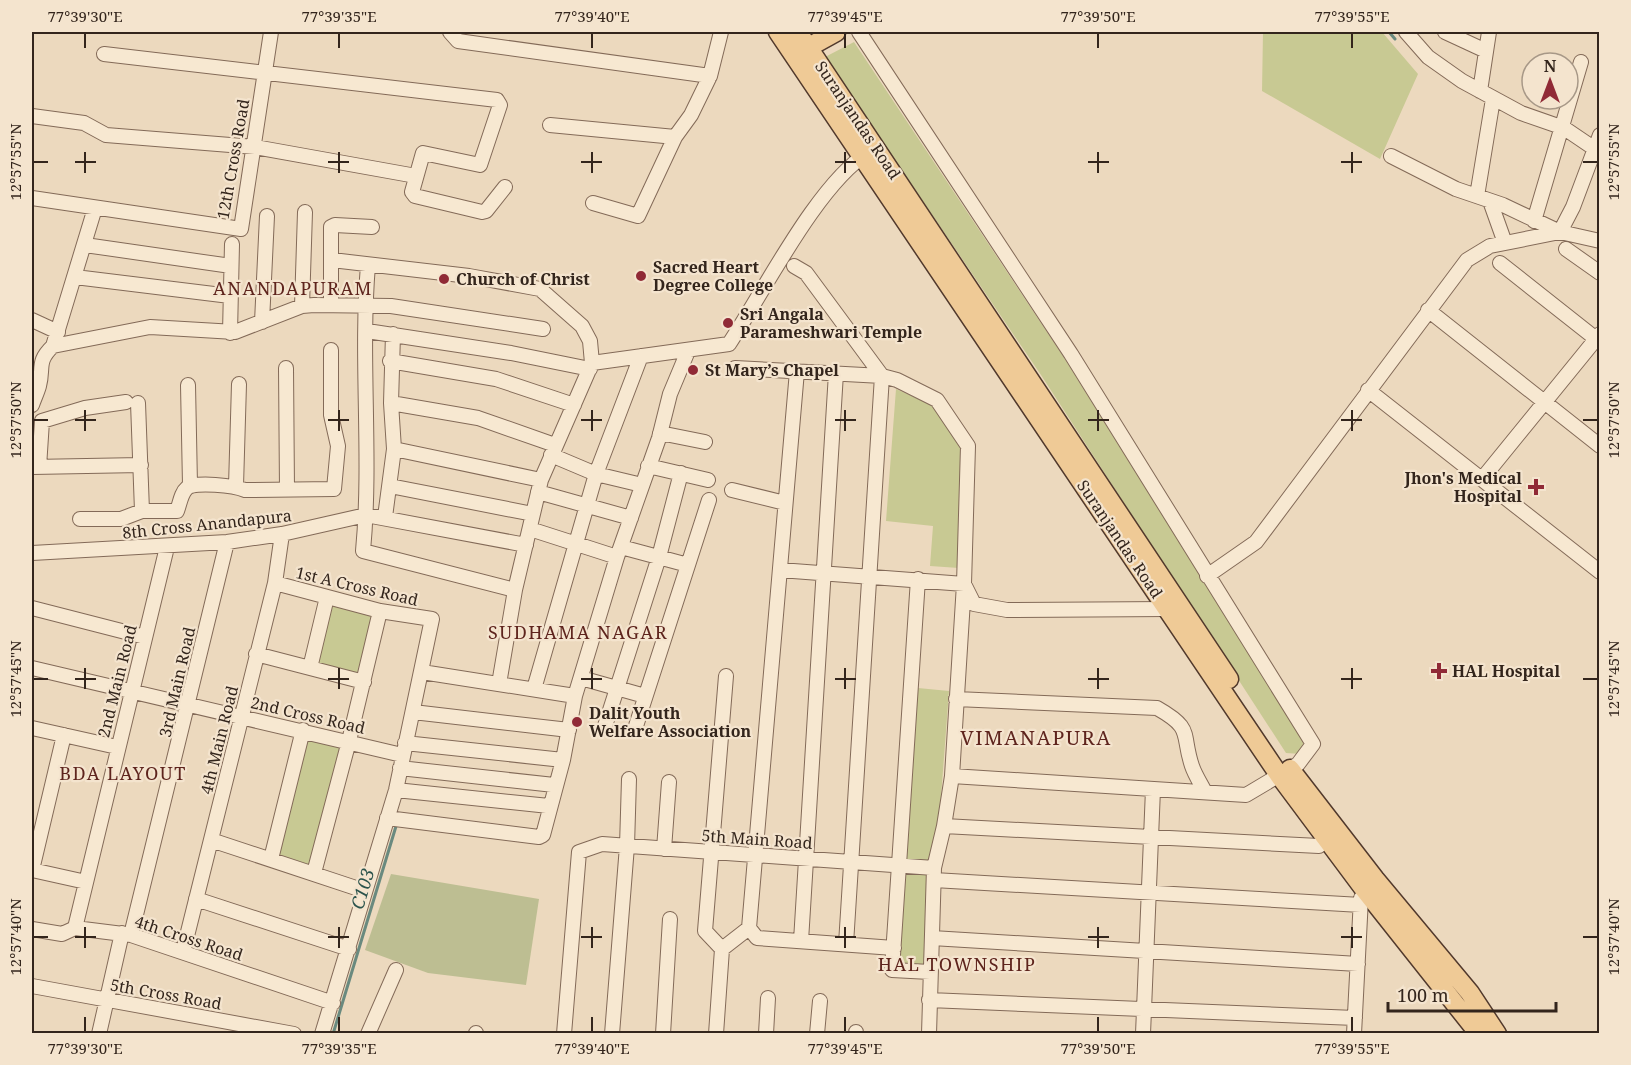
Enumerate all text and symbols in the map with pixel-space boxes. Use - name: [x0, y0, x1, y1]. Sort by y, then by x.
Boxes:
- text: 77°39'30"E: [47, 6, 123, 26]
- text: 77°39'35"E: [301, 6, 377, 26]
- text: 77°39'40"E: [554, 6, 630, 26]
- text: 77°39'45"E: [807, 6, 883, 26]
- text: 77°39'50"E: [1060, 6, 1136, 26]
- text: 77°39'55"E: [1314, 6, 1390, 26]
- north arrow: [1520, 51, 1580, 111]
- text: N: [1544, 55, 1557, 77]
- street label: Suranjandas Road: [810, 57, 906, 184]
- street label: 12th Cross Road: [212, 97, 254, 221]
- text: 12°57'55"N: [5, 123, 25, 201]
- text: 12°57'55"N: [1603, 123, 1623, 201]
- place label: Sacred Heart Degree College: [653, 256, 773, 296]
- place label: Church of Christ: [456, 268, 590, 290]
- marker: Sacred Heart Degree College: [634, 269, 648, 283]
- marker: Church of Christ: [437, 272, 451, 286]
- district label: ANANDAPURAM: [213, 276, 373, 300]
- place label: Sri Angala Parameshwari Temple: [740, 303, 922, 343]
- marker: Sri Angala Parameshwari Temple: [721, 316, 735, 330]
- place label: St Mary’s Chapel: [705, 359, 839, 381]
- marker: St Mary’s Chapel: [686, 363, 700, 377]
- text: 12°57'50"N: [5, 381, 25, 459]
- text: 12°57'50"N: [1603, 381, 1623, 459]
- place label: Jhon's Medical Hospital: [1404, 467, 1522, 507]
- street label: Suranjandas Road: [1072, 476, 1168, 603]
- marker: Jhon's Medical Hospital: [1527, 478, 1545, 496]
- street label: 8th Cross Anandapura: [121, 504, 293, 544]
- street label: 1st A Cross Road: [294, 561, 421, 611]
- district label: SUDHAMA NAGAR: [488, 620, 668, 644]
- street label: 2nd Main Road: [92, 622, 142, 740]
- street label: 3rd Main Road: [154, 624, 200, 739]
- text: 12°57'45"N: [5, 640, 25, 718]
- text: 12°57'45"N: [1603, 640, 1623, 718]
- place label: HAL Hospital: [1452, 660, 1560, 682]
- marker: HAL Hospital: [1430, 662, 1448, 680]
- street label: 4th Main Road: [195, 683, 243, 797]
- street label: 2nd Cross Road: [249, 691, 368, 739]
- place label: Dalit Youth Welfare Association: [589, 702, 752, 742]
- marker: Dalit Youth Welfare Association: [570, 715, 584, 729]
- district label: VIMANAPURA: [960, 724, 1112, 751]
- district label: BDA LAYOUT: [59, 761, 187, 785]
- street label: 5th Main Road: [701, 824, 813, 854]
- water label: C103: [345, 865, 380, 912]
- text: 12°57'40"N: [5, 898, 25, 976]
- text: 12°57'40"N: [1603, 898, 1623, 976]
- street label: 4th Cross Road: [132, 910, 246, 966]
- district label: HAL TOWNSHIP: [878, 952, 1036, 976]
- street label: 5th Cross Road: [109, 973, 224, 1015]
- scale bar: [1388, 975, 1556, 1013]
- text: 100 m: [1397, 983, 1449, 1007]
- text: 77°39'30"E: [47, 1038, 123, 1058]
- text: 77°39'35"E: [301, 1038, 377, 1058]
- text: 77°39'40"E: [554, 1038, 630, 1058]
- text: 77°39'45"E: [807, 1038, 883, 1058]
- text: 77°39'50"E: [1060, 1038, 1136, 1058]
- text: 77°39'55"E: [1314, 1038, 1390, 1058]

